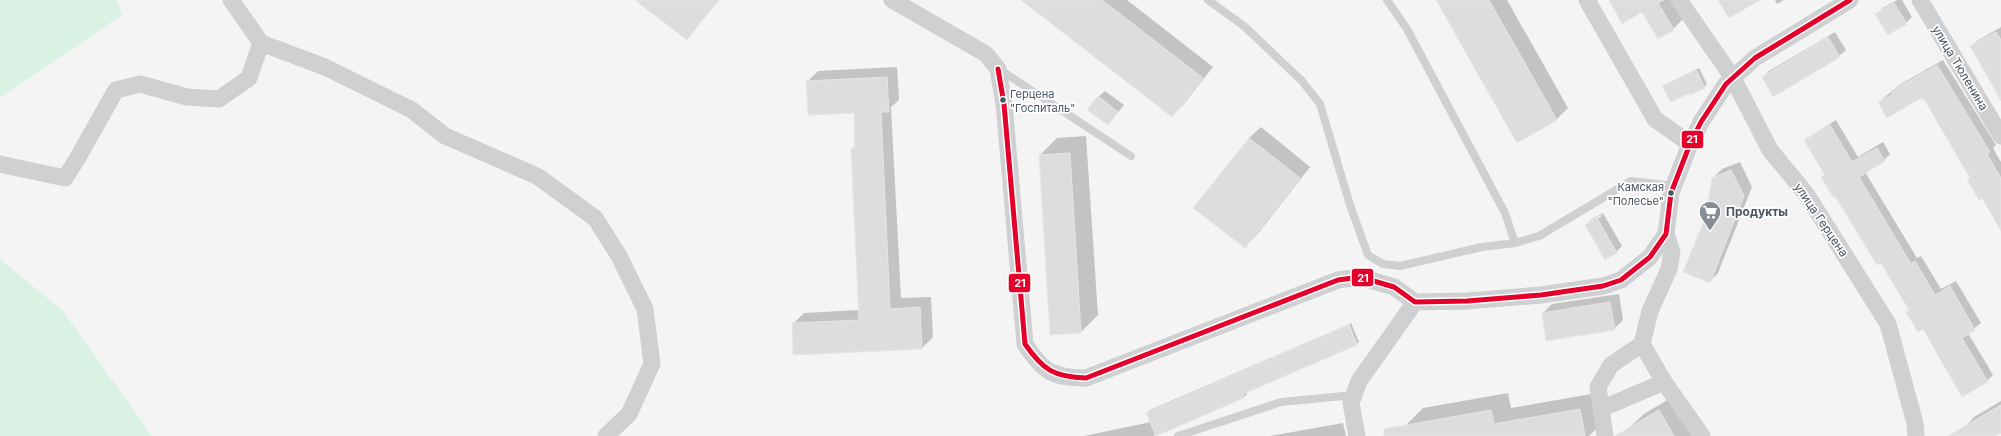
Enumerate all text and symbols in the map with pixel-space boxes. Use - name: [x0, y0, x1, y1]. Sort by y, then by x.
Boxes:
- street label: улица Тюленина: [1929, 22, 1992, 113]
- place label: Герцена "Госпиталь": [1010, 87, 1075, 115]
- marker: Герцена "Госпиталь": [998, 95, 1008, 105]
- line badge: 21: [1681, 130, 1704, 149]
- text: 21: [1686, 132, 1698, 146]
- place label: Камская "Полесье": [1608, 180, 1664, 208]
- street label: улица Герцена: [1791, 180, 1852, 259]
- marker: Камская "Полесье": [1666, 188, 1676, 198]
- supermarket icon: Продукты: [1697, 199, 1723, 232]
- place label: Продукты: [1726, 204, 1788, 219]
- line badge: 21: [1351, 268, 1374, 287]
- text: 21: [1357, 271, 1369, 285]
- line badge: 21: [1008, 273, 1031, 293]
- text: 21: [1014, 276, 1026, 290]

